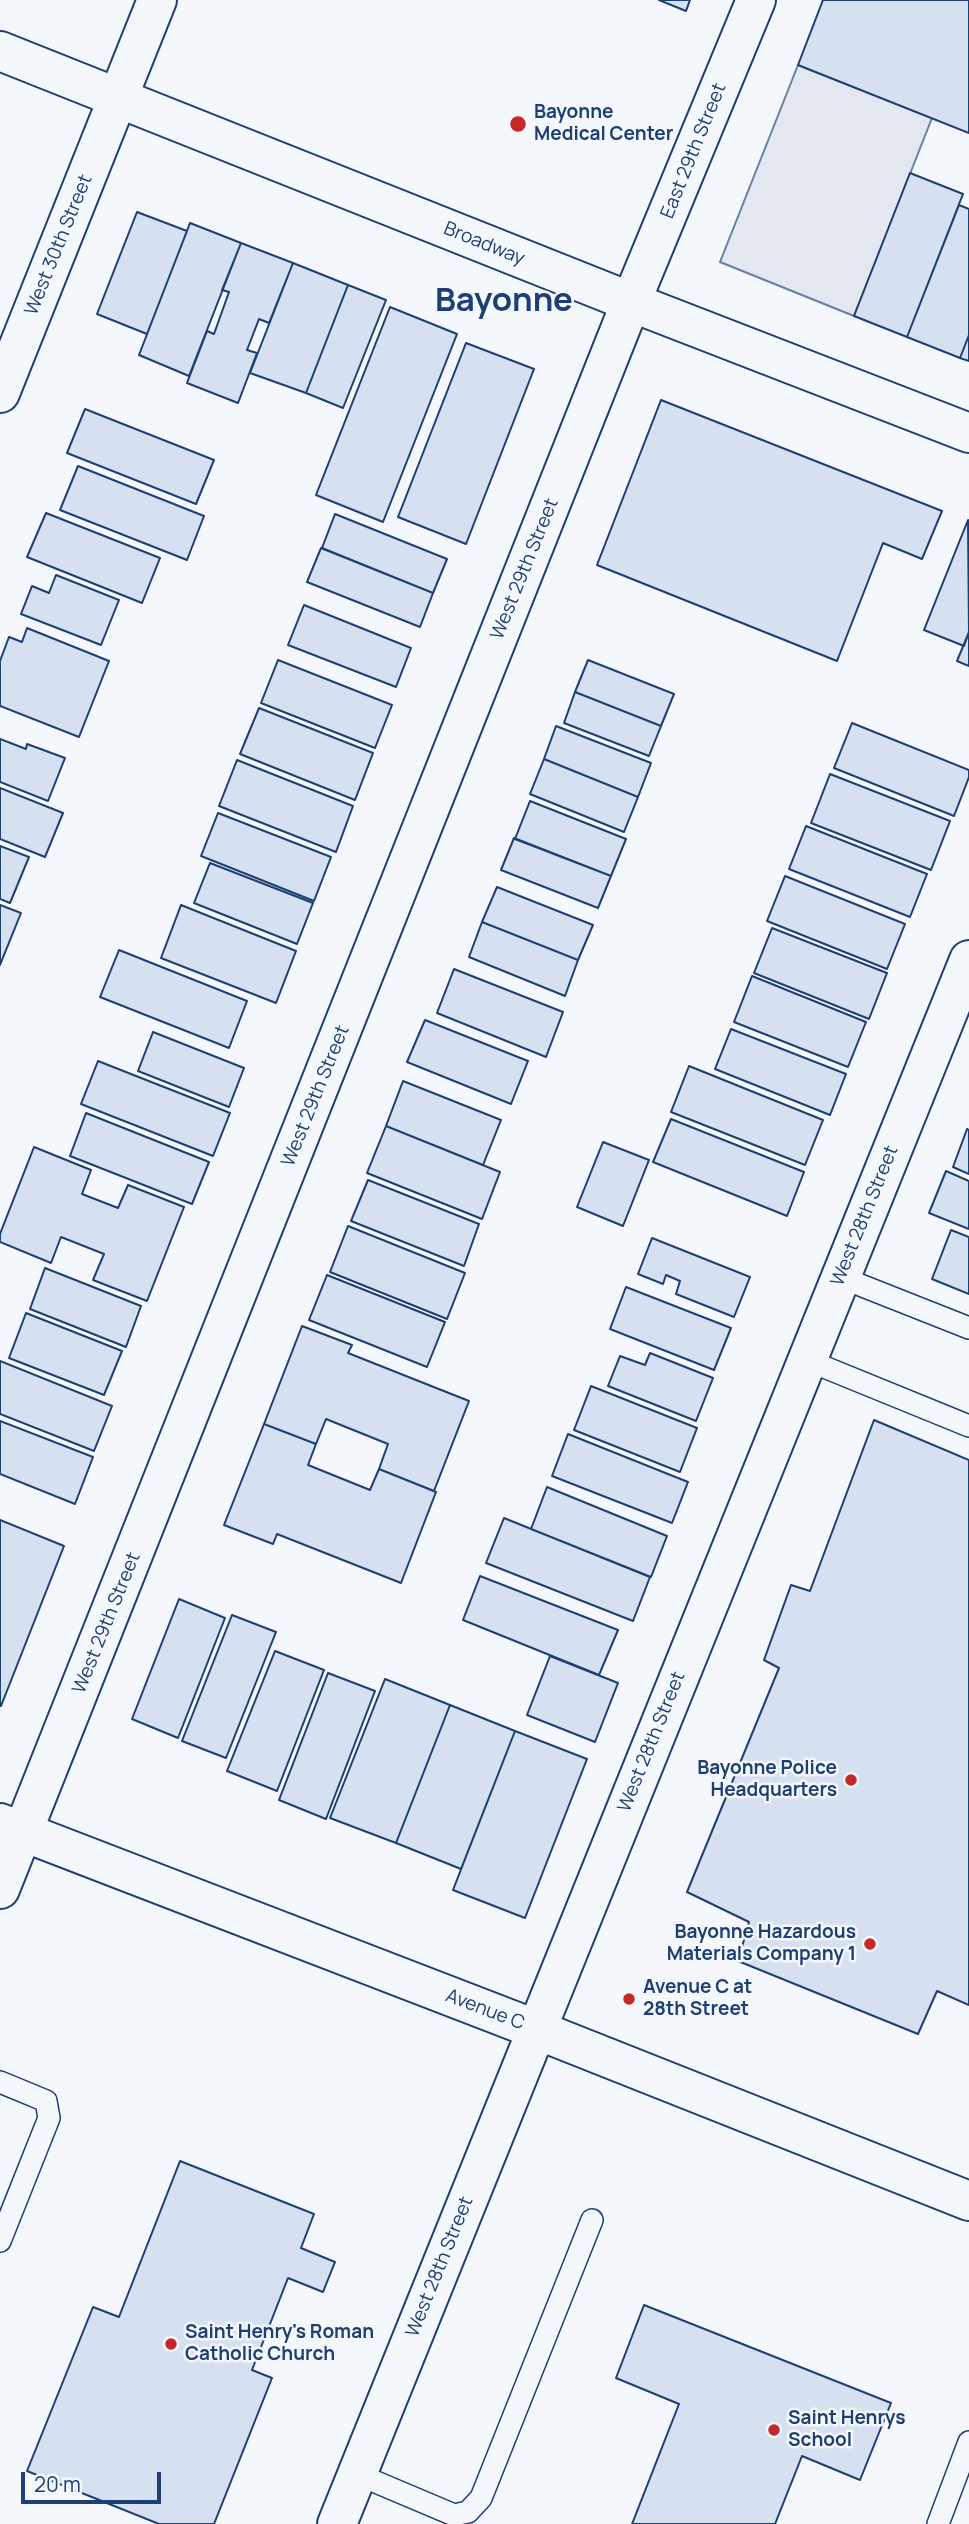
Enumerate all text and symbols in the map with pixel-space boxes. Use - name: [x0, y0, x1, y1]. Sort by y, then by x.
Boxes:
- street label: East 29th Street: [656, 80, 732, 222]
- place label: Bayonne Medical Center: [534, 102, 673, 146]
- marker: Bayonne Medical Center: [508, 114, 528, 134]
- street label: West 30th Street: [20, 171, 98, 319]
- street label: Broadway: [440, 217, 528, 271]
- district label: Bayonne: [435, 282, 573, 322]
- street label: West 29th Street: [486, 495, 564, 643]
- street label: West 29th Street: [277, 1022, 355, 1170]
- street label: West 28th Street: [826, 1142, 904, 1290]
- street label: West 29th Street: [68, 1549, 146, 1697]
- street label: West 28th Street: [613, 1668, 691, 1816]
- place label: Bayonne Police Headquarters: [697, 1758, 837, 1802]
- marker: Bayonne Police Headquarters: [843, 1772, 859, 1788]
- place label: Bayonne Hazardous Materials Company 1: [667, 1922, 856, 1966]
- marker: Bayonne Hazardous Materials Company 1: [862, 1936, 878, 1952]
- place label: Avenue C at 28th Street: [643, 1977, 752, 2021]
- street label: Avenue C: [442, 1985, 528, 2035]
- marker: Avenue C at 28th Street: [621, 1991, 637, 2007]
- street label: West 28th Street: [401, 2193, 479, 2341]
- place label: Saint Henry's Roman Catholic Church: [185, 2322, 374, 2366]
- marker: Saint Henry's Roman Catholic Church: [163, 2336, 179, 2352]
- place label: Saint Henrys School: [788, 2408, 906, 2452]
- marker: Saint Henrys School: [766, 2422, 782, 2438]
- scale bar: [24, 2458, 164, 2502]
- text: 20 m: [34, 2470, 81, 2498]

